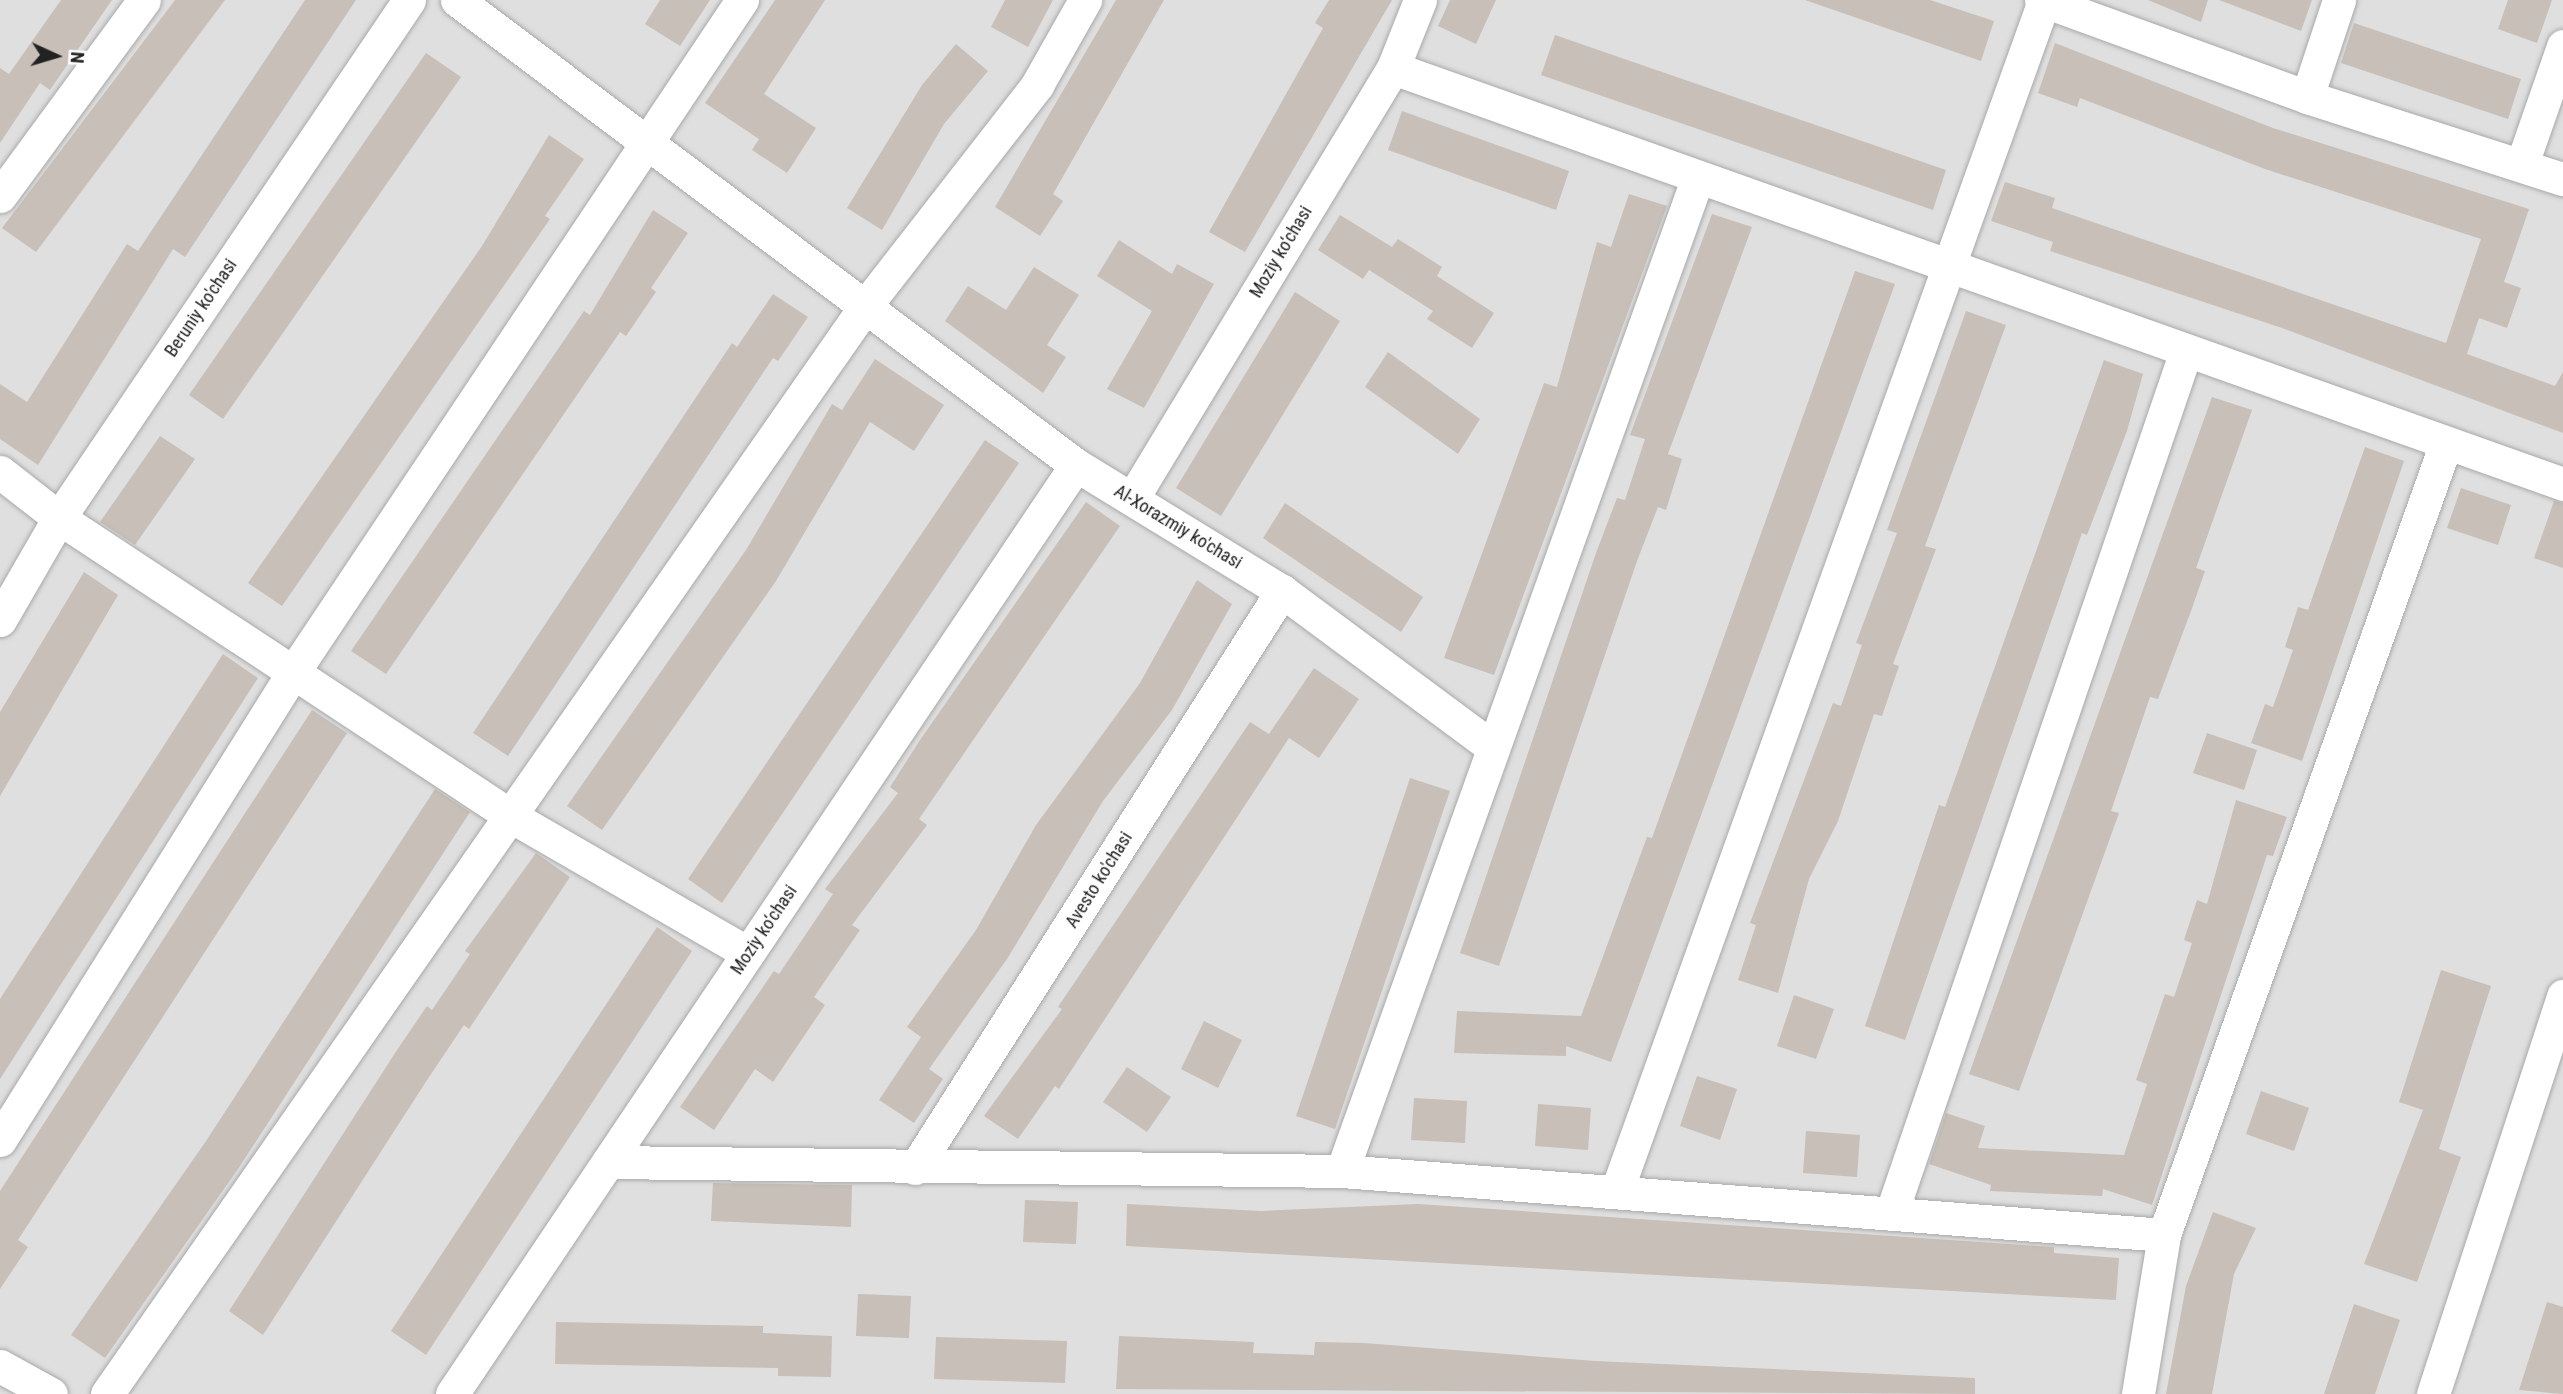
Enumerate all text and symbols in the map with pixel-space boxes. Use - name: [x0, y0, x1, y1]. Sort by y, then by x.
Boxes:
- north arrow: [21, 21, 91, 91]
- text: N: [66, 51, 89, 64]
- street label: Moziy ko‘chasi: [1245, 202, 1317, 302]
- street label: Beruniy ko'chasi: [160, 255, 242, 361]
- street label: Al-Xorazmiy ko'chasi: [1110, 480, 1246, 574]
- street label: Avesto ko'chasi: [1061, 828, 1137, 932]
- street label: Moziy ko‘chasi: [726, 881, 802, 979]

